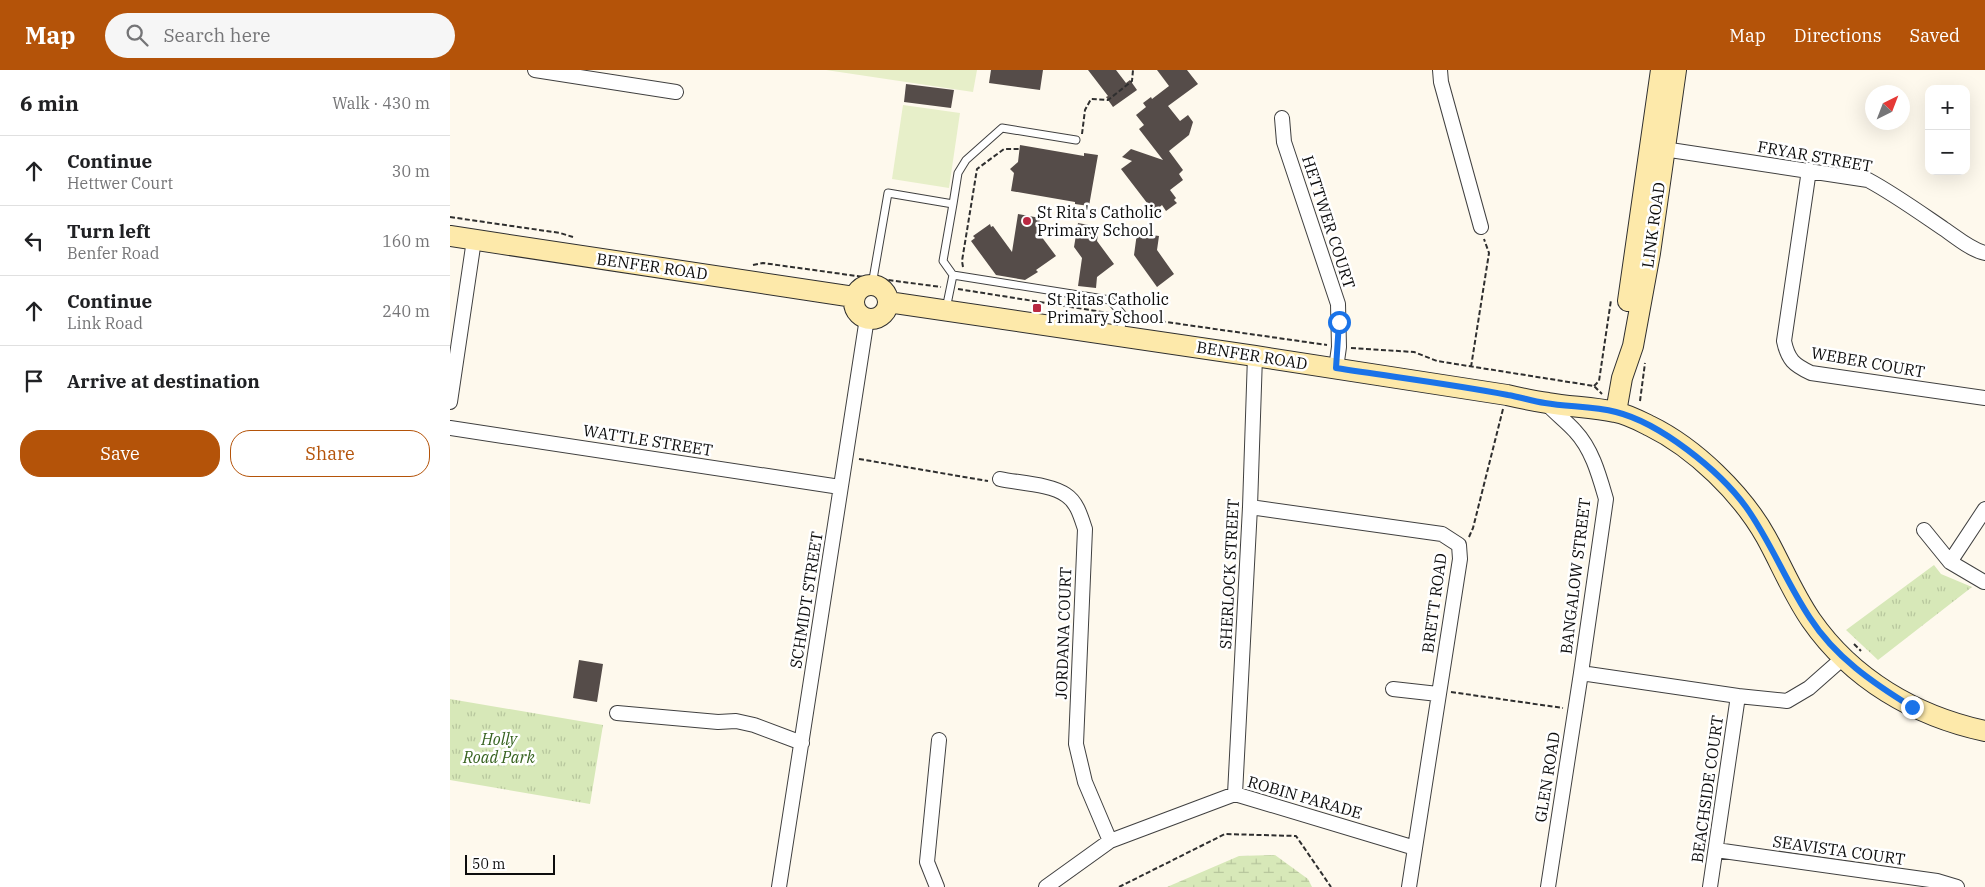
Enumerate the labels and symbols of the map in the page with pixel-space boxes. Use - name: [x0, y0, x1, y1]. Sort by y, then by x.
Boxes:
- north arrow: [1865, 85, 1910, 130]
- street label: FRYAR STREET: [1756, 136, 1874, 176]
- street label: HETTWER COURT: [1298, 153, 1360, 291]
- street label: LINK ROAD: [1637, 181, 1669, 269]
- place label: St Rita's Catholic Primary School: [1037, 202, 1162, 240]
- marker: St Rita's Catholic Primary School: [1021, 215, 1033, 227]
- street label: BENFER ROAD: [595, 248, 709, 284]
- place label: St Ritas Catholic Primary School: [1047, 289, 1169, 327]
- marker: St Ritas Catholic Primary School: [1031, 302, 1043, 314]
- route start: [1328, 311, 1351, 334]
- street label: BENFER ROAD: [1195, 336, 1309, 374]
- street label: WEBER COURT: [1809, 342, 1927, 382]
- street label: WATTLE STREET: [582, 420, 714, 460]
- street label: BANGALOW STREET: [1555, 497, 1595, 655]
- street label: SHERLOCK STREET: [1215, 498, 1243, 650]
- street label: SCHMIDT STREET: [785, 530, 827, 670]
- street label: BRETT ROAD: [1417, 552, 1451, 654]
- street label: JORDANA COURT: [1051, 566, 1075, 700]
- route end: [1901, 696, 1924, 719]
- street label: BEACHSIDE COURT: [1687, 714, 1727, 864]
- park label: Holly Road Park: [462, 729, 535, 767]
- street label: GLEN ROAD: [1530, 730, 1564, 824]
- street label: ROBIN PARADE: [1245, 771, 1365, 823]
- street label: SEAVISTA COURT: [1771, 831, 1907, 869]
- scale bar: [465, 852, 555, 875]

